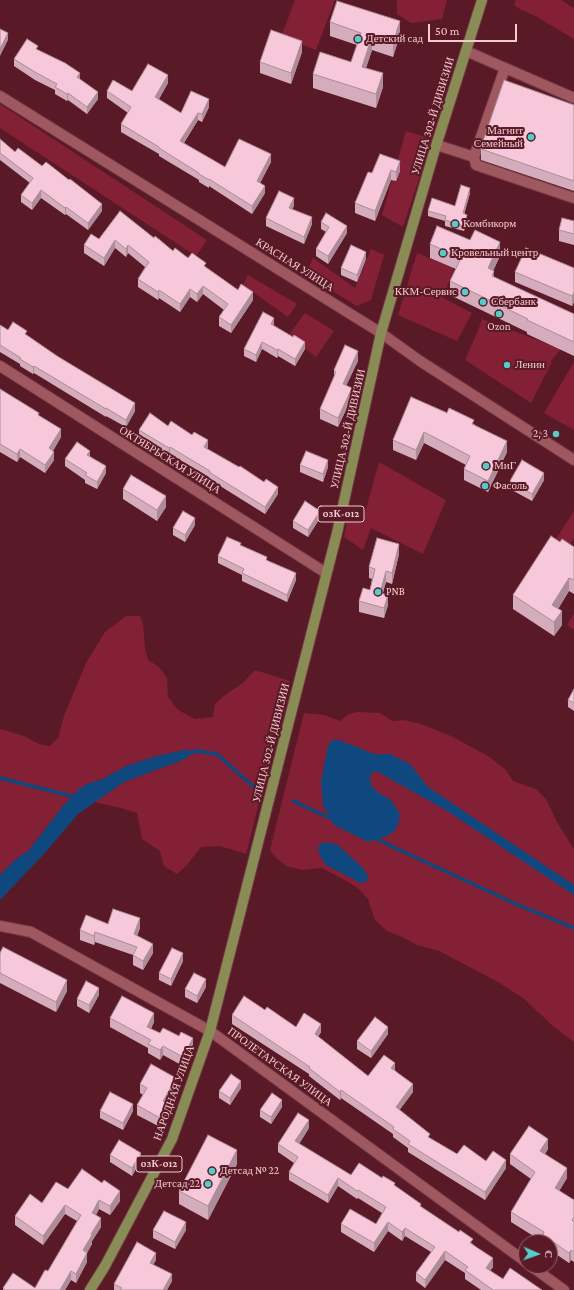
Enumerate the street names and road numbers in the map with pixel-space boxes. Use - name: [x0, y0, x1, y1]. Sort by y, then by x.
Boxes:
- street label: УЛИЦА 302-Й ДИВИЗИИ: [409, 55, 457, 177]
- street label: КРАСНАЯ УЛИЦА: [253, 236, 337, 294]
- street label: УЛИЦА 302-Й ДИВИЗИИ: [328, 368, 368, 490]
- street label: ОКТЯБРЬСКАЯ УЛИЦА: [117, 423, 223, 497]
- road number: 03К-012: [318, 506, 364, 522]
- street label: УЛИЦА 302-Й ДИВИЗИИ: [250, 682, 292, 804]
- street label: ПРОЛЕТАРСКАЯ УЛИЦА: [225, 1025, 335, 1109]
- street label: НАРОДНАЯ УЛИЦА: [151, 1044, 197, 1142]
- road number: 03К-012: [136, 1156, 182, 1172]

